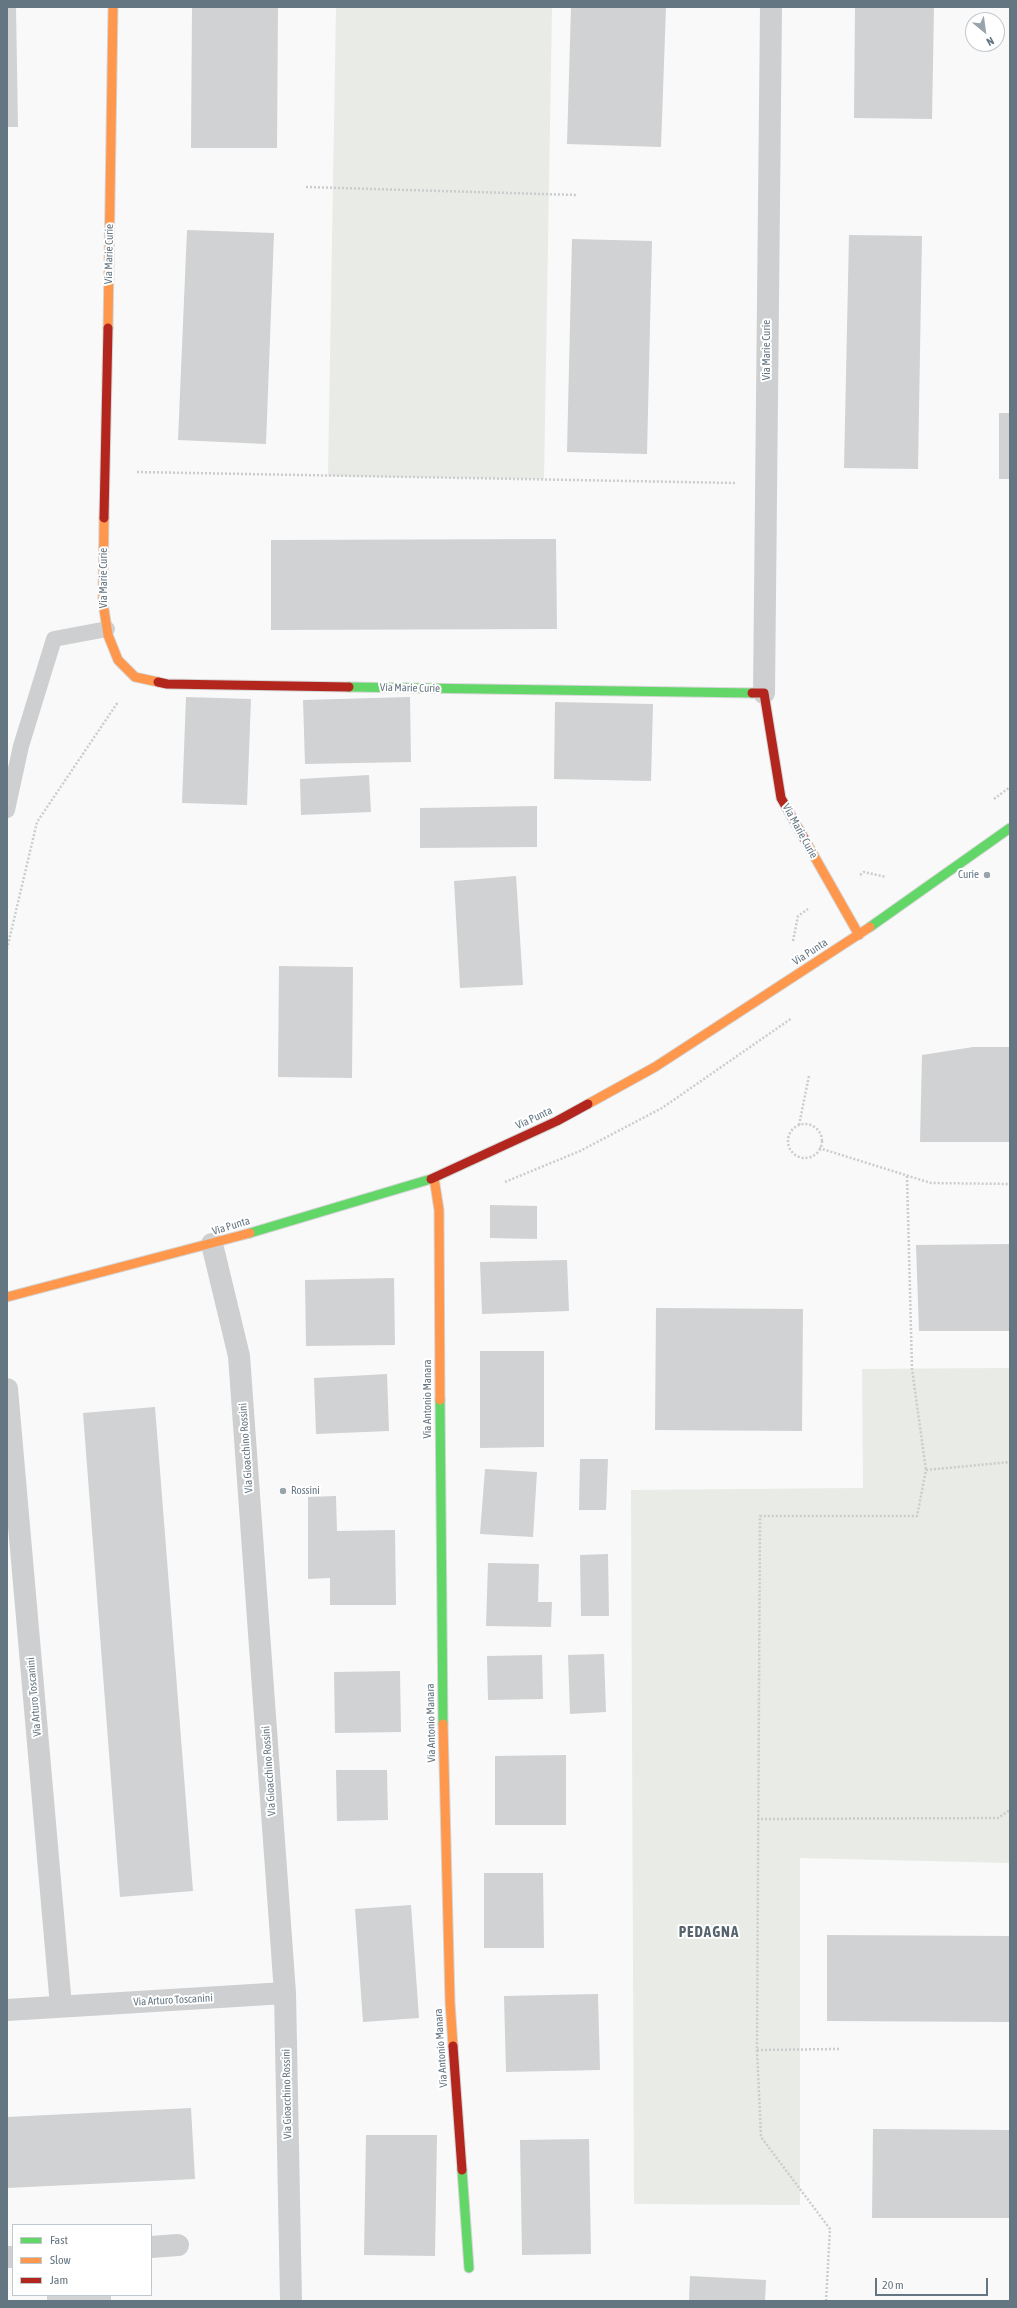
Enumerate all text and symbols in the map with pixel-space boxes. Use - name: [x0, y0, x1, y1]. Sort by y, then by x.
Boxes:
- north arrow: [965, 12, 1005, 52]
- text: N: [985, 35, 996, 48]
- street label: Via Marie Curie: [102, 224, 116, 284]
- street label: Via Marie Curie: [760, 320, 774, 380]
- street label: Via Marie Curie: [97, 548, 111, 608]
- street label: Via Marie Curie: [380, 681, 440, 695]
- street label: Via Marie Curie: [780, 801, 820, 861]
- place label: Curie: [958, 868, 979, 882]
- marker: Curie: [982, 870, 992, 880]
- street label: Via Punta: [790, 936, 830, 968]
- street label: Via Punta: [514, 1104, 554, 1132]
- street label: Via Punta: [210, 1214, 252, 1238]
- street label: Via Antonio Manara: [421, 1359, 435, 1439]
- street label: Via Gioacchino Rossini: [236, 1403, 256, 1493]
- place label: Rossini: [291, 1484, 320, 1498]
- marker: Rossini: [278, 1486, 288, 1496]
- street label: Via Arturo Toscanini: [24, 1657, 44, 1737]
- street label: Via Antonio Manara: [424, 1683, 438, 1763]
- street label: Via Gioacchino Rossini: [259, 1726, 279, 1816]
- district label: PEDAGNA: [679, 1923, 739, 1941]
- street label: Via Arturo Toscanini: [133, 1991, 213, 2009]
- street label: Via Antonio Manara: [432, 2008, 450, 2088]
- street label: Via Gioacchino Rossini: [280, 2049, 294, 2139]
- legend: [12, 2224, 152, 2296]
- text: Fast: [50, 2233, 68, 2247]
- text: Slow: [50, 2253, 71, 2267]
- scale bar: [877, 2270, 990, 2296]
- text: Jam: [50, 2273, 68, 2287]
- text: 20 m: [882, 2278, 904, 2292]

